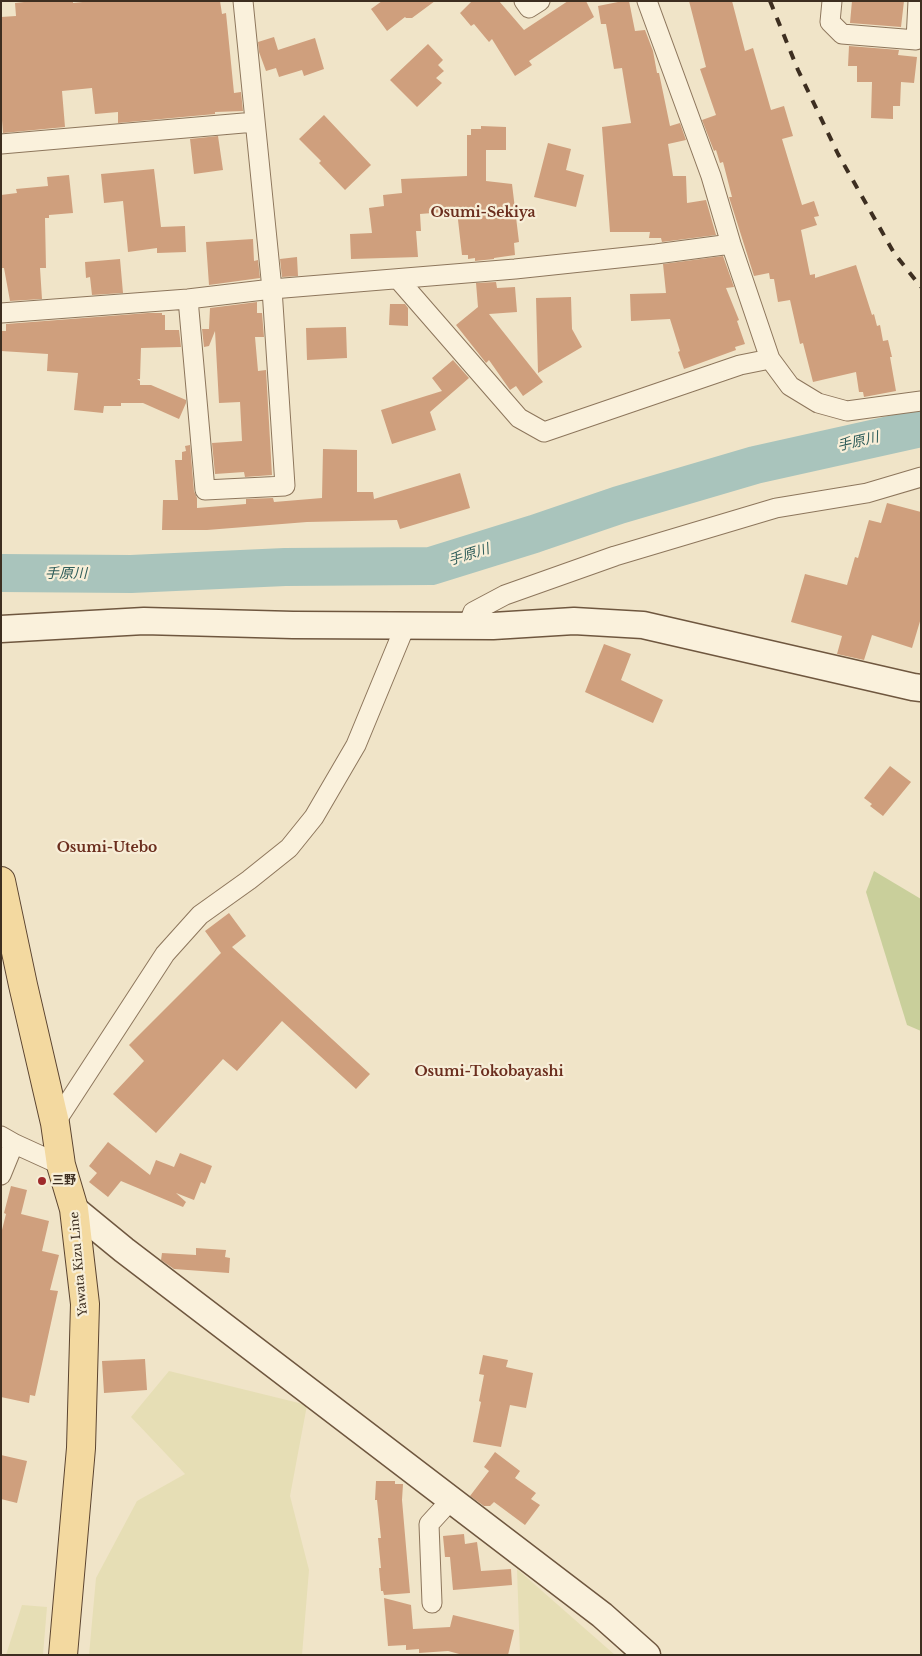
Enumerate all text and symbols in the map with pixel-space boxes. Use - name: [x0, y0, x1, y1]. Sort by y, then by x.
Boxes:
- district label: Osumi-Sekiya: [430, 205, 536, 221]
- water label: 手原川: [836, 429, 880, 455]
- water label: 手原川: [446, 541, 492, 569]
- water label: 手原川: [45, 566, 87, 582]
- district label: Osumi-Utebo: [57, 840, 157, 856]
- district label: Osumi-Tokobayashi: [414, 1064, 564, 1080]
- place label: 三野: [52, 1174, 76, 1188]
- marker: 三野: [36, 1175, 48, 1187]
- street label: Yawata Kizu Line: [67, 1211, 91, 1317]

